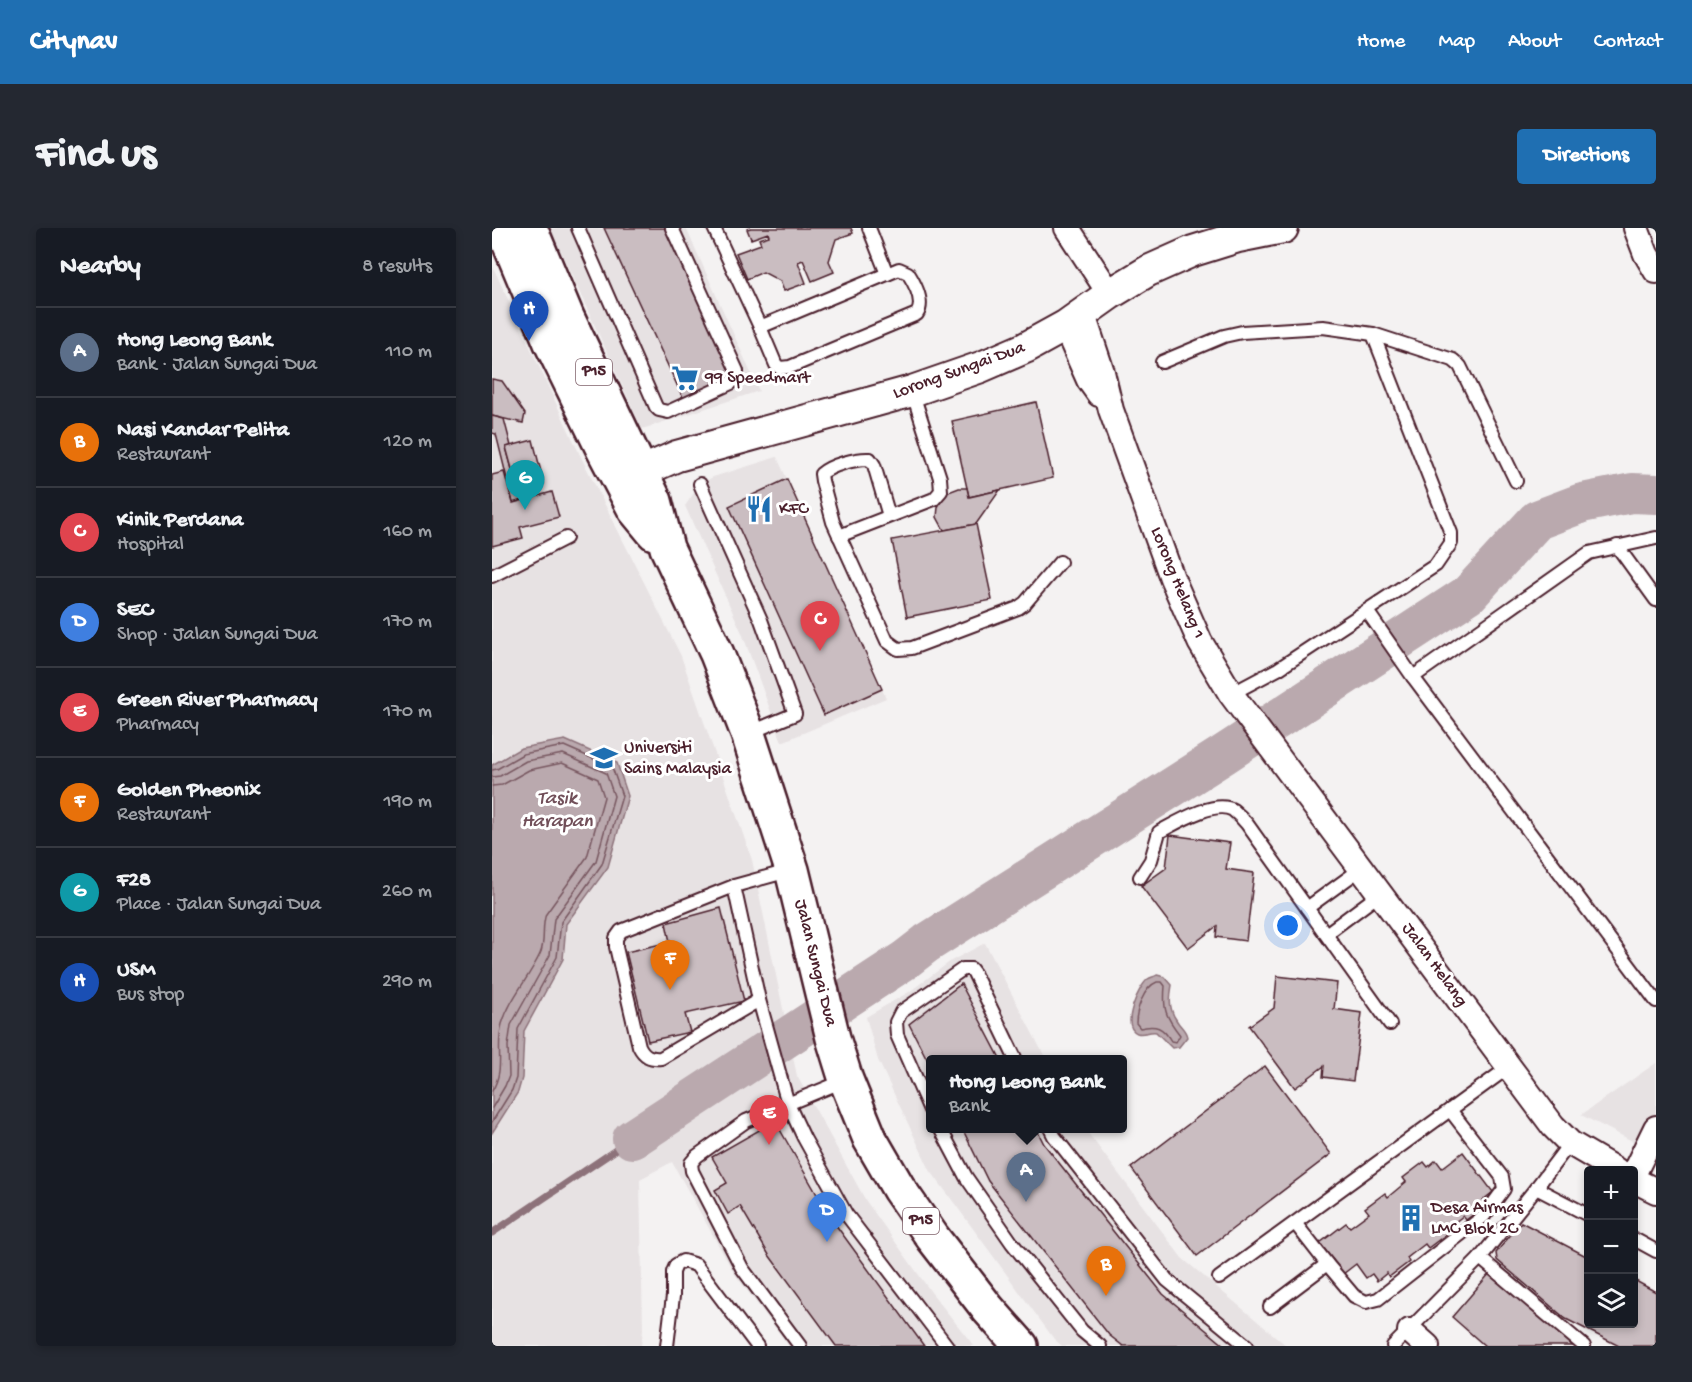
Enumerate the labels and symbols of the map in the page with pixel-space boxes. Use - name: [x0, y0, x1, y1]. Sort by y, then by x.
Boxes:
- pin: H: [510, 291, 549, 341]
- street label: Lorong Sungai Dua: [890, 337, 1029, 405]
- road number: P15: [576, 359, 612, 385]
- supermarket icon: 99 Speedmart: [670, 363, 700, 393]
- place label: 99 Speedmart: [704, 368, 812, 389]
- pin: G: [506, 460, 544, 510]
- restaurant icon: KFC: [744, 494, 774, 524]
- place label: KFC: [779, 499, 809, 520]
- street label: Lorong Helang 1: [1145, 524, 1209, 642]
- pin: C: [800, 602, 840, 651]
- place label: Universiti Sains Malaysia: [624, 738, 733, 780]
- school or university icon: Universiti Sains Malaysia: [589, 743, 619, 773]
- water label: Tasik Harapan: [521, 788, 593, 834]
- street label: Jalan Sungai Dua: [789, 897, 841, 1030]
- your location: [1273, 911, 1302, 940]
- street label: Jalan Helang: [1397, 919, 1471, 1011]
- pin: F: [650, 940, 690, 990]
- pin: E: [750, 1096, 788, 1145]
- pin: A: [1006, 1152, 1046, 1202]
- pin: D: [808, 1192, 846, 1242]
- place label: Desa Airmas LMC Blok 2C: [1430, 1198, 1525, 1240]
- building icon: Desa Airmas LMC Blok 2C: [1396, 1203, 1426, 1233]
- road number: P15: [903, 1208, 939, 1234]
- pin: B: [1086, 1246, 1126, 1296]

